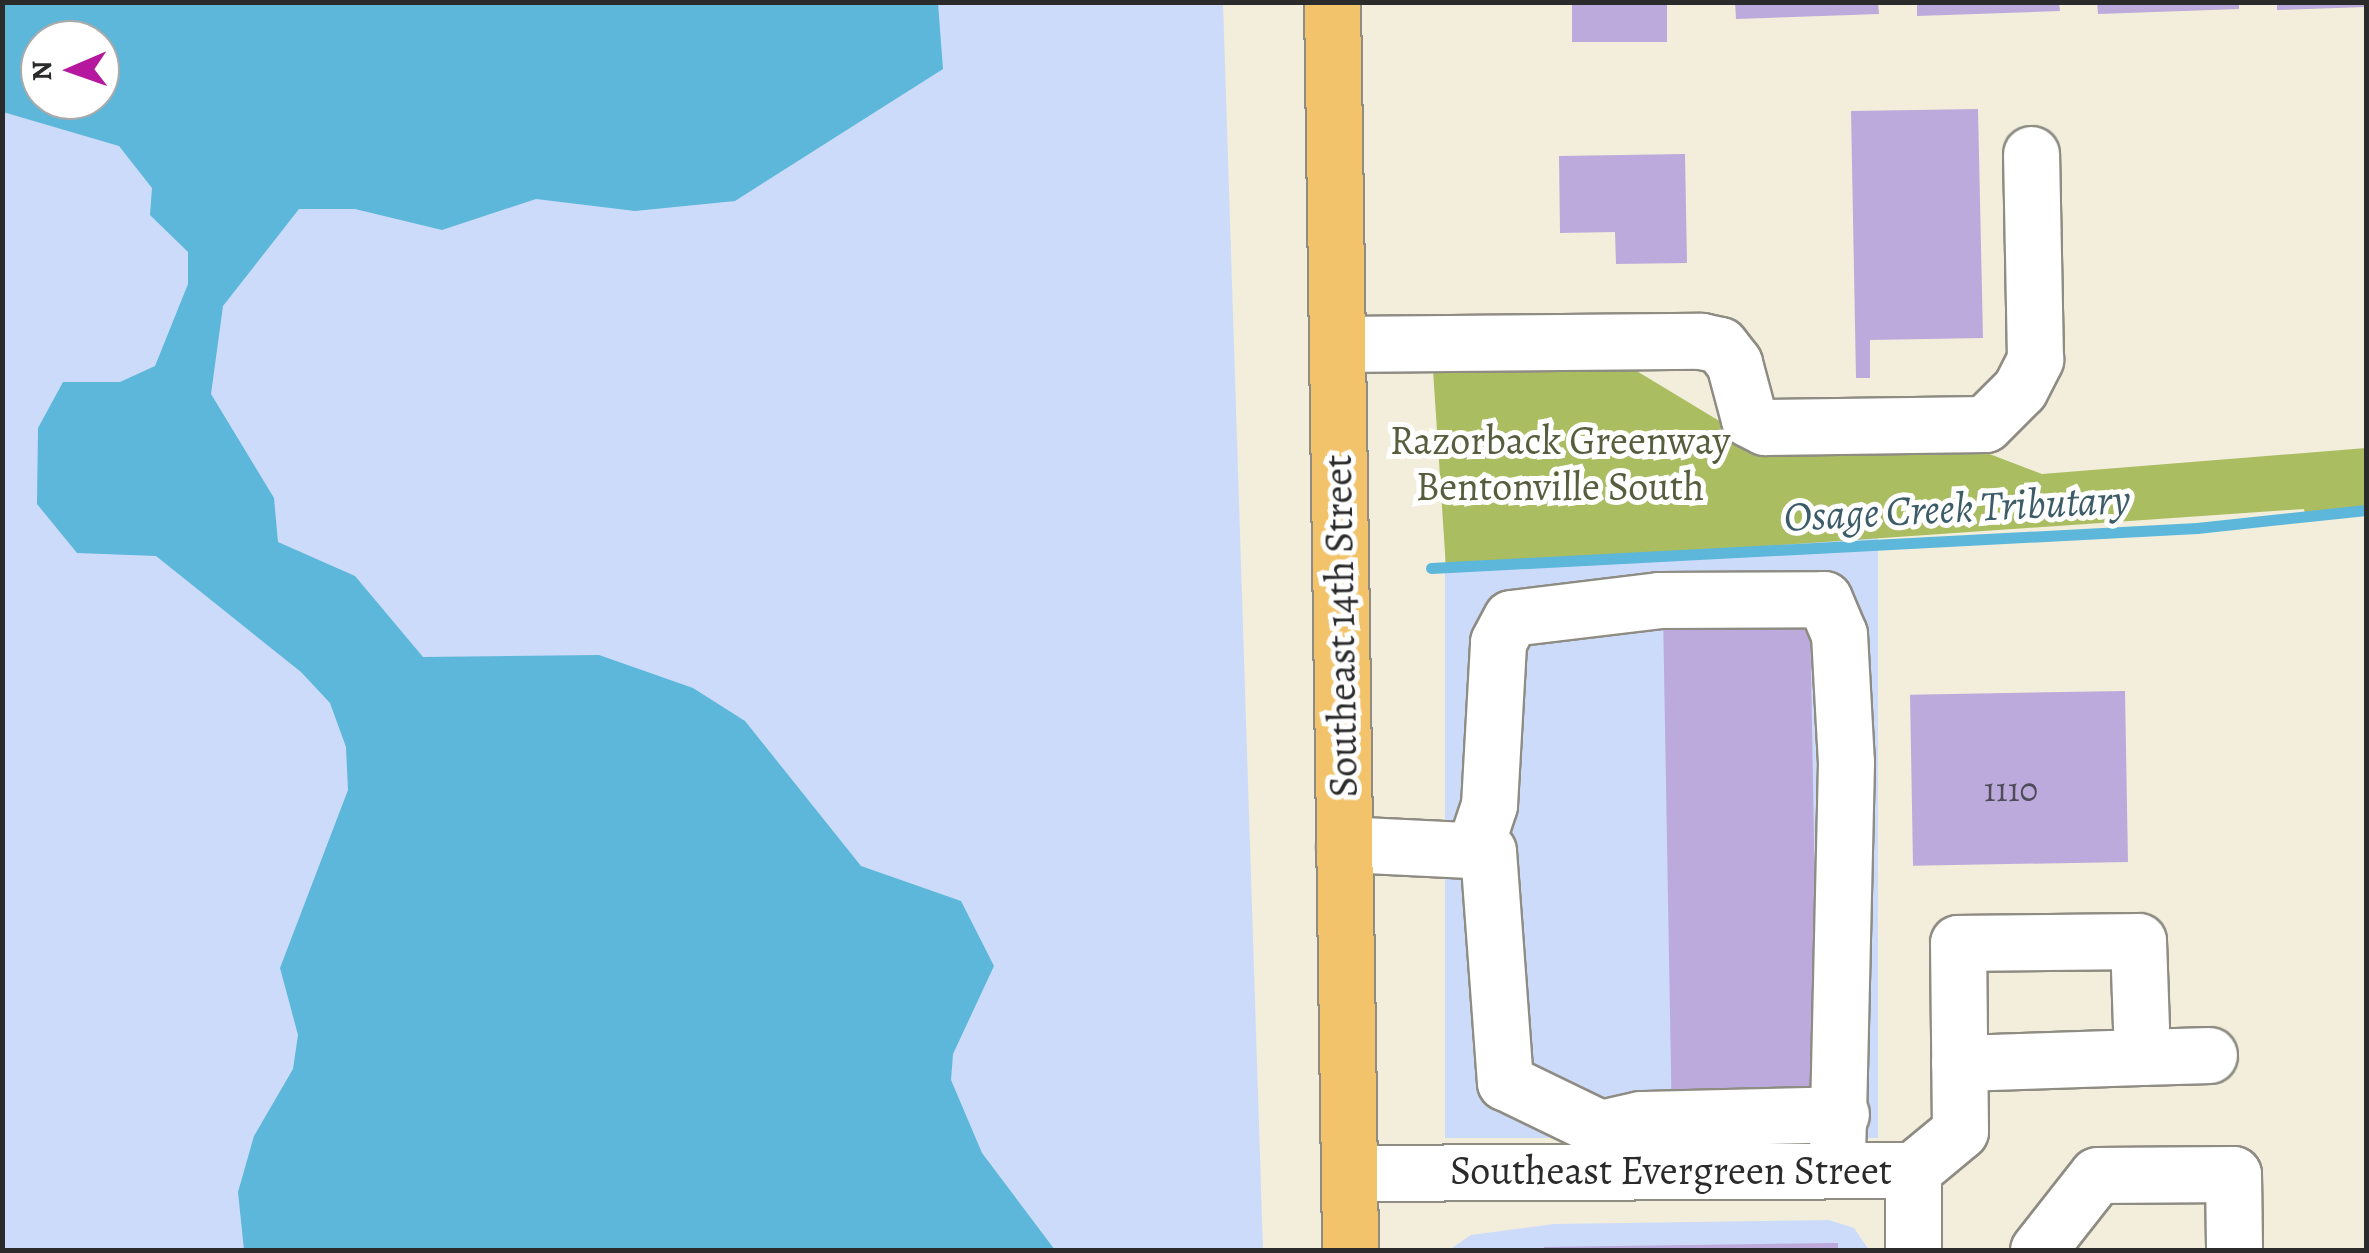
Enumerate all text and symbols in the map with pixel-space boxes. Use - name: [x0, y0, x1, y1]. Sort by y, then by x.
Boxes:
- north arrow: [20, 20, 120, 120]
- text: N: [23, 60, 61, 82]
- park label: Razorback Greenway Bentonville South: [1390, 417, 1730, 511]
- street label: Southeast 14th Street: [1314, 454, 1368, 798]
- water label: Osage Creek Tributary: [1782, 474, 2132, 542]
- house number: 1110: [1984, 768, 2038, 810]
- street label: Southeast Evergreen Street: [1450, 1147, 1892, 1195]

